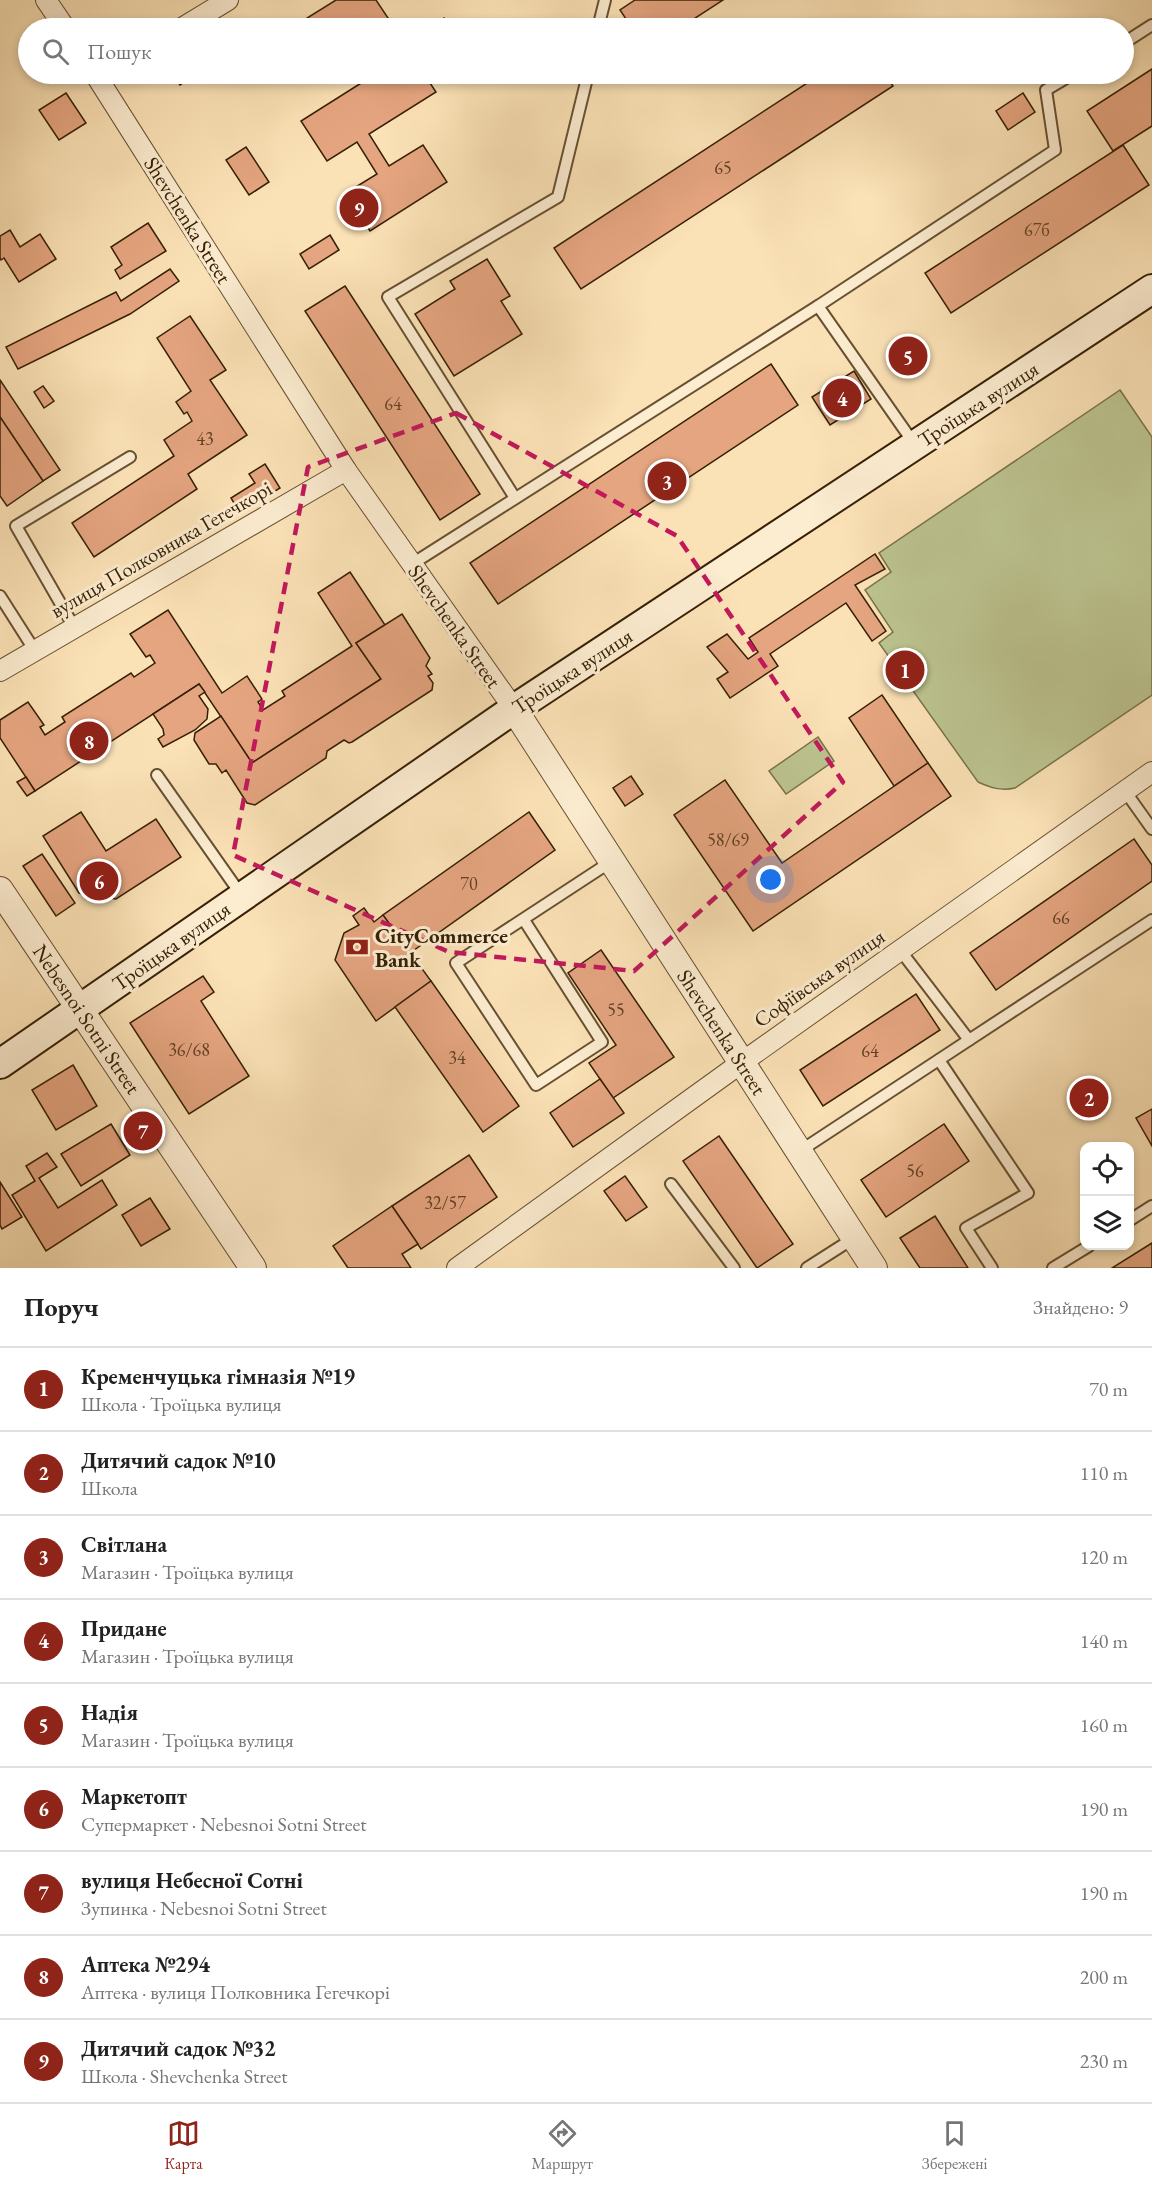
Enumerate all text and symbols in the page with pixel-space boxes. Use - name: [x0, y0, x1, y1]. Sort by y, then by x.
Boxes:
- search box: [18, 18, 1134, 84]
- icon: search: [39, 35, 72, 68]
- text: Пошук: [87, 37, 151, 66]
- street label: Shevchenka Street: [138, 152, 238, 289]
- house number: 65: [714, 156, 732, 179]
- pin: 9: [340, 186, 378, 230]
- house number: 67б: [1024, 218, 1050, 241]
- pin: 5: [888, 334, 928, 378]
- street label: Троїцька вулиця: [913, 355, 1043, 453]
- pin: 4: [822, 376, 862, 420]
- house number: 64: [384, 392, 402, 415]
- house number: 43: [196, 427, 214, 450]
- pin: 3: [648, 458, 686, 504]
- street label: вулиця Полковника Гегечкорі: [45, 474, 277, 624]
- street label: Shevchenka Street: [402, 559, 508, 693]
- street label: Троїцька вулиця: [507, 622, 637, 720]
- pin: 1: [886, 648, 924, 692]
- pin: 8: [70, 718, 109, 764]
- house number: 58/69: [707, 828, 749, 851]
- pin: 6: [80, 858, 118, 904]
- your location: [756, 865, 785, 894]
- house number: 70: [460, 872, 478, 895]
- street label: Троїцька вулиця: [107, 895, 235, 997]
- house number: 66: [1052, 906, 1070, 929]
- place label: CityCommerce Bank: [375, 922, 508, 973]
- street label: Софіївська вулиця: [748, 923, 890, 1033]
- bank icon: CityCommerce Bank: [344, 934, 370, 960]
- street label: Nebesnoi Sotni Street: [27, 939, 147, 1099]
- street label: Shevchenka Street: [671, 964, 773, 1100]
- house number: 55: [607, 998, 625, 1021]
- house number: 36/68: [168, 1038, 210, 1061]
- house number: 64: [861, 1039, 879, 1062]
- house number: 34: [448, 1046, 466, 1069]
- pin: 2: [1070, 1076, 1108, 1120]
- pin: 7: [124, 1108, 162, 1154]
- map controls: [1080, 1142, 1134, 1250]
- button: locate: [1080, 1142, 1134, 1196]
- house number: 56: [906, 1159, 924, 1182]
- house number: 32/57: [424, 1191, 466, 1214]
- button: layers: [1080, 1196, 1134, 1250]
- text: Поруч: [24, 1290, 99, 1324]
- text: Знайдено: 9: [1033, 1294, 1128, 1320]
- text: Кременчуцька гімназія №19: [81, 1362, 355, 1391]
- text: 1: [38, 1376, 49, 1402]
- text: 70 m: [1089, 1376, 1128, 1402]
- text: Школа · Троїцька вулиця: [81, 1391, 282, 1417]
- text: Дитячий садок №10: [81, 1446, 276, 1475]
- text: 2: [38, 1460, 49, 1486]
- text: 110 m: [1080, 1460, 1128, 1486]
- text: Школа: [81, 1475, 138, 1501]
- text: Світлана: [81, 1530, 167, 1559]
- text: 3: [38, 1544, 49, 1570]
- text: 120 m: [1080, 1544, 1128, 1570]
- text: Магазин · Троїцька вулиця: [81, 1559, 294, 1585]
- text: Придане: [81, 1614, 167, 1643]
- text: 4: [38, 1628, 49, 1654]
- text: 140 m: [1080, 1628, 1128, 1654]
- text: Магазин · Троїцька вулиця: [81, 1643, 294, 1669]
- text: Надія: [81, 1698, 138, 1727]
- text: 5: [38, 1712, 49, 1738]
- text: 160 m: [1080, 1712, 1128, 1738]
- text: Магазин · Троїцька вулиця: [81, 1727, 294, 1753]
- text: Маркетопт: [81, 1782, 187, 1811]
- text: 6: [38, 1796, 49, 1822]
- text: 190 m: [1080, 1796, 1128, 1822]
- text: Супермаркет · Nebesnoi Sotni Street: [81, 1811, 366, 1837]
- text: вулиця Небесної Сотні: [81, 1866, 303, 1895]
- text: 7: [38, 1880, 49, 1906]
- text: 190 m: [1080, 1880, 1128, 1906]
- text: Зупинка · Nebesnoi Sotni Street: [81, 1895, 327, 1921]
- text: Аптека №294: [81, 1950, 210, 1979]
- text: 8: [38, 1964, 49, 1990]
- text: 200 m: [1080, 1964, 1128, 1990]
- text: Аптека · вулиця Полковника Гегечкорі: [81, 1979, 390, 2005]
- text: Дитячий садок №32: [81, 2034, 276, 2063]
- text: 9: [38, 2048, 49, 2074]
- text: 230 m: [1080, 2048, 1128, 2074]
- text: Школа · Shevchenka Street: [81, 2063, 288, 2089]
- tab: Карта: [164, 2117, 203, 2174]
- tab: Маршрут: [532, 2117, 593, 2174]
- tab: Збережені: [922, 2117, 988, 2174]

